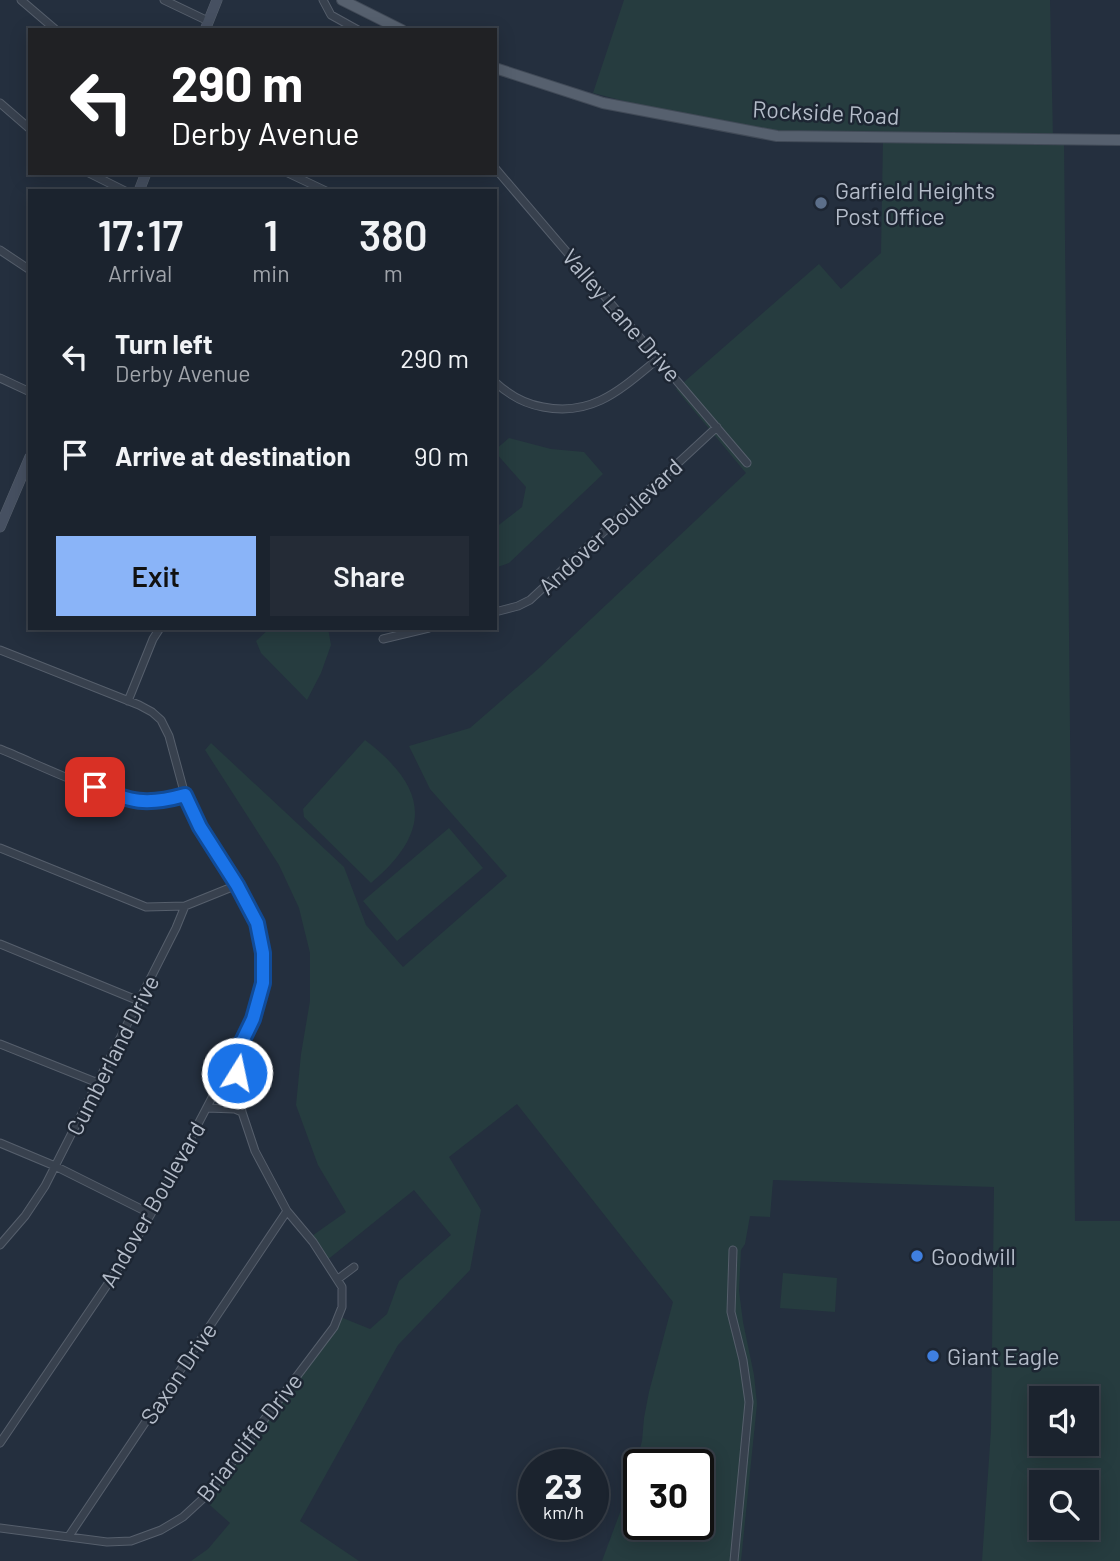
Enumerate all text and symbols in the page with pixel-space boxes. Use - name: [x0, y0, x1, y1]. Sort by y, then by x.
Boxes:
- text: 290 m: [171, 53, 303, 112]
- icon: left: [56, 56, 147, 147]
- street label: Rockside Road: [752, 94, 900, 130]
- text: Derby Avenue: [171, 113, 360, 151]
- place label: Garfield Heights Post Office: [835, 176, 995, 230]
- marker: Garfield Heights Post Office: [813, 195, 829, 211]
- text: 17:17: [97, 209, 183, 259]
- text: 1: [264, 209, 278, 259]
- text: 380: [359, 209, 428, 259]
- street label: Valley Lane Drive: [557, 243, 687, 387]
- text: Arrival: [108, 259, 172, 287]
- text: min: [252, 259, 290, 287]
- text: m: [384, 259, 403, 287]
- text: Turn left: [115, 328, 213, 359]
- icon: left: [56, 338, 94, 376]
- text: 290 m: [400, 342, 469, 373]
- text: Derby Avenue: [115, 359, 251, 387]
- icon: arrive: [56, 436, 94, 474]
- text: Arrive at destination: [115, 440, 351, 471]
- text: 90 m: [414, 440, 469, 471]
- street label: Andover Boulevard: [532, 452, 688, 600]
- button: Exit: [56, 536, 256, 616]
- button: Share: [270, 536, 469, 616]
- pin: [65, 757, 125, 817]
- icon: arrive: [76, 768, 114, 806]
- street label: Cumberland Drive: [60, 970, 164, 1140]
- position arrow: [200, 1036, 274, 1110]
- street label: Andover Boulevard: [93, 1116, 211, 1292]
- place label: Goodwill: [931, 1242, 1016, 1270]
- marker: Goodwill: [909, 1248, 925, 1264]
- street label: Saxon Drive: [134, 1317, 222, 1429]
- place label: Giant Eagle: [947, 1342, 1060, 1370]
- marker: Giant Eagle: [925, 1348, 941, 1364]
- street label: Briarcliffe Drive: [190, 1367, 308, 1507]
- map controls: [1029, 1386, 1099, 1540]
- button: sound: [1029, 1386, 1099, 1456]
- speed limit sign: 30: [623, 1449, 714, 1540]
- text: 23: [544, 1464, 583, 1506]
- button: search: [1029, 1470, 1099, 1540]
- text: km/h: [543, 1501, 584, 1523]

